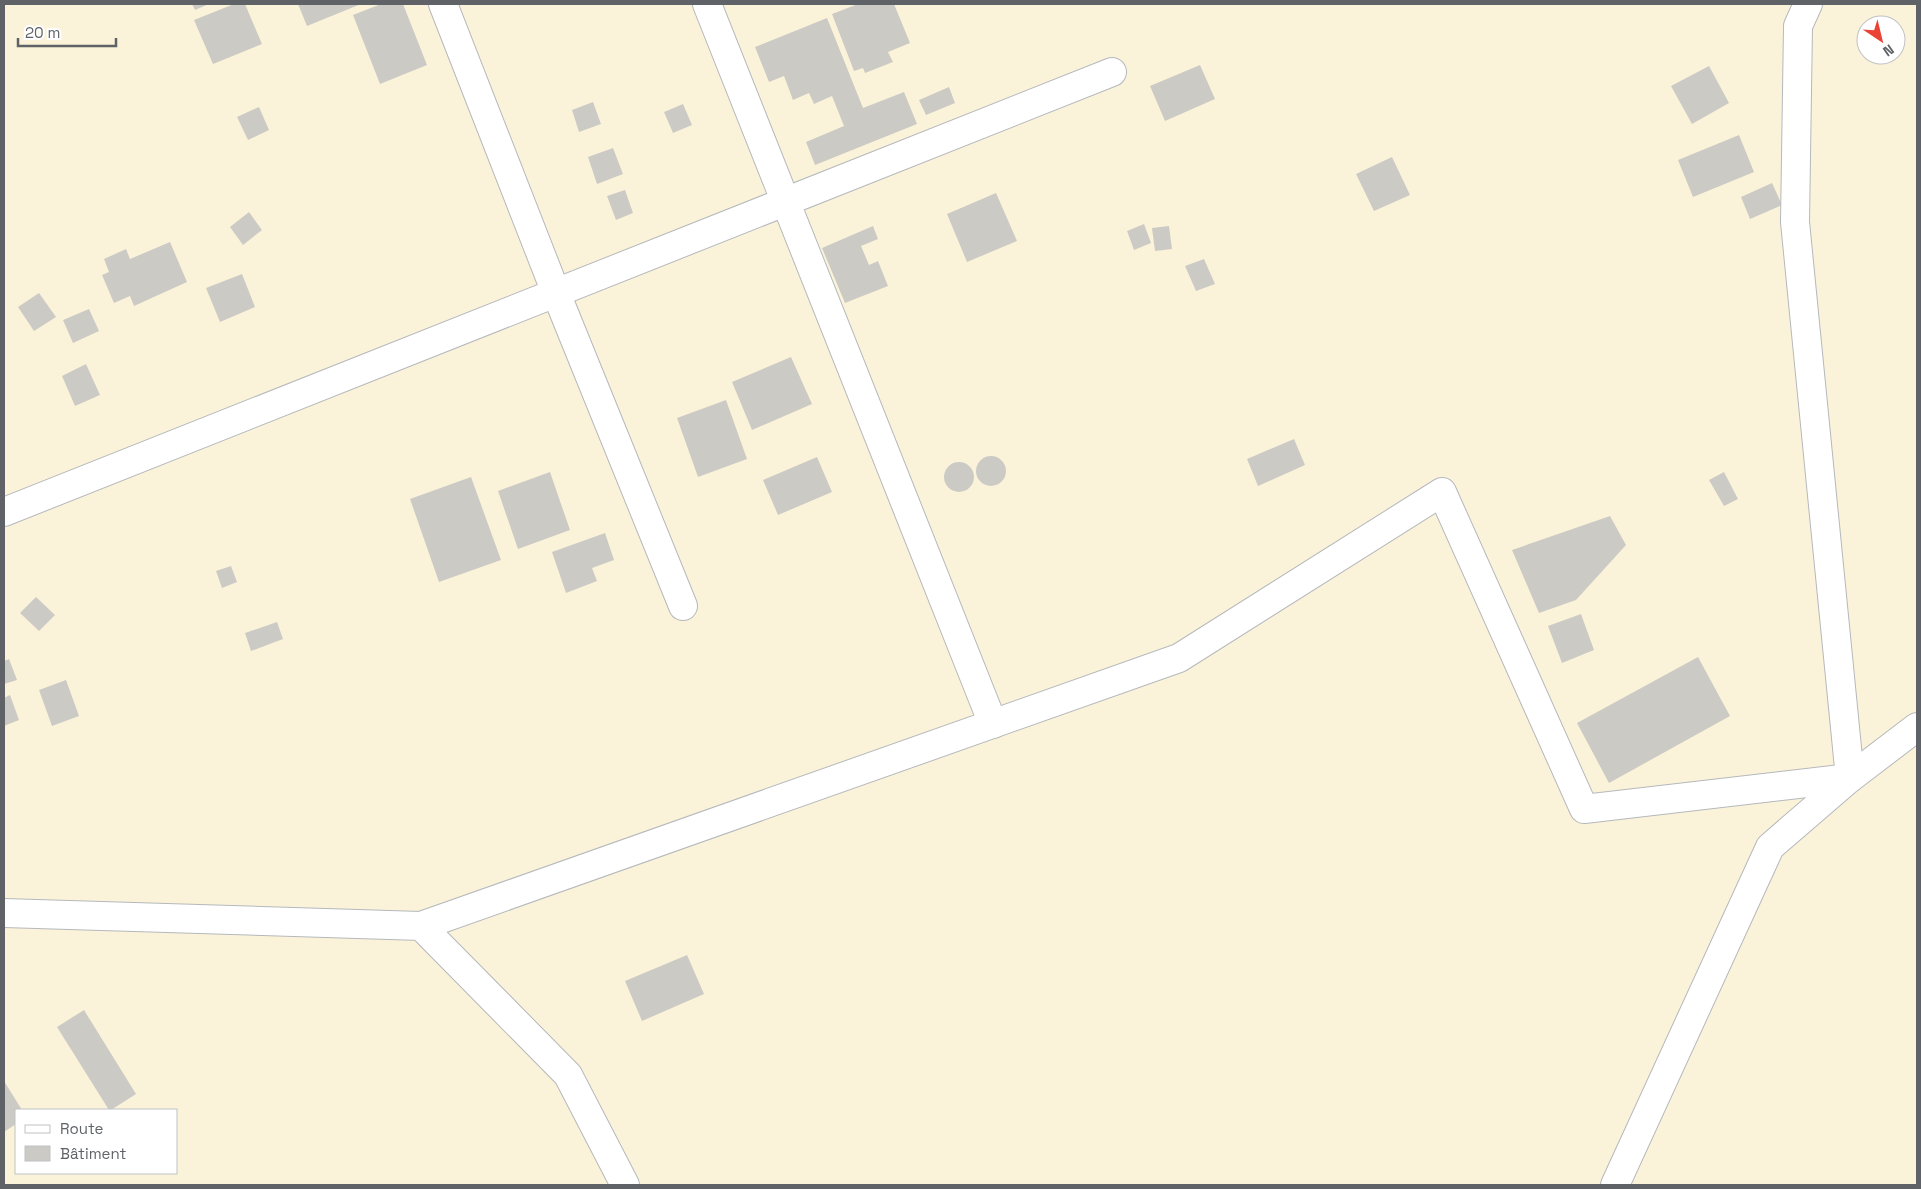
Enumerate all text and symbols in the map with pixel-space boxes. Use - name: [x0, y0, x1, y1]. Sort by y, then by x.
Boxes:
- scale bar: [18, 15, 115, 47]
- north arrow: [1856, 15, 1906, 65]
- text: 20 m: [25, 23, 60, 42]
- text: N: [1879, 41, 1897, 61]
- legend: [15, 1109, 178, 1174]
- text: Route: [60, 1119, 104, 1138]
- text: Bâtiment: [60, 1144, 126, 1163]

